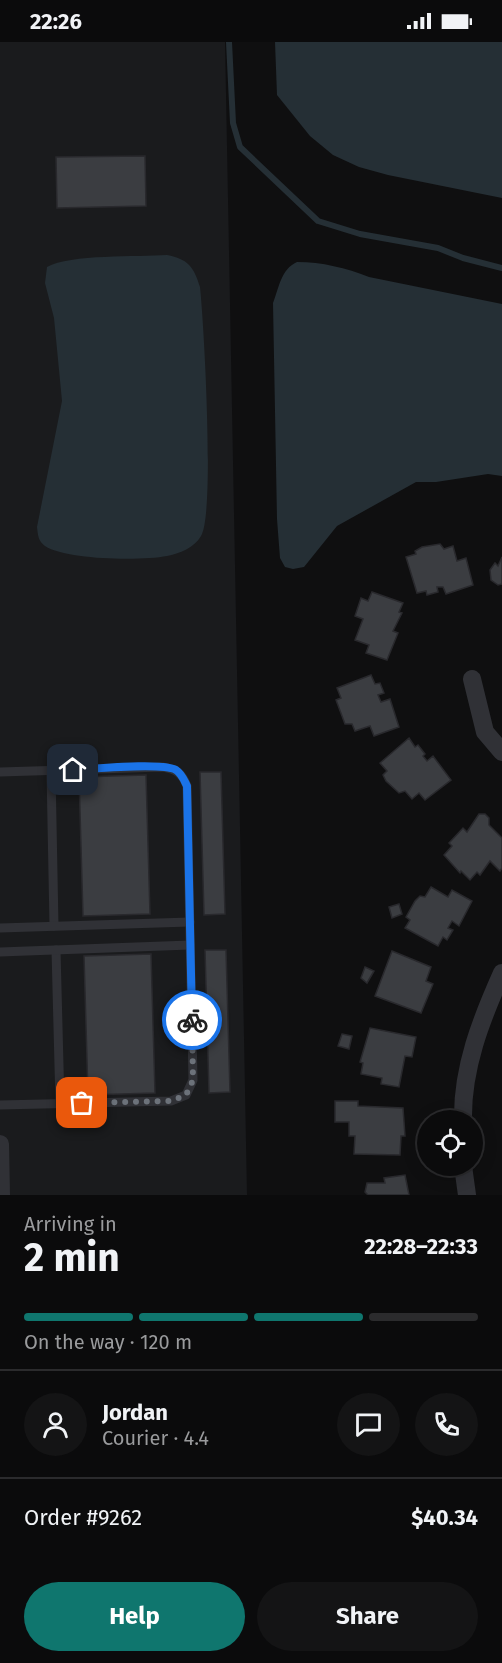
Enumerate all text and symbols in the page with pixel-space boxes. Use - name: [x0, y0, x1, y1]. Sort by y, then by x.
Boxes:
- text: 22:26: [30, 8, 82, 35]
- pin: [47, 744, 98, 795]
- icon: home: [56, 753, 89, 786]
- courier: [162, 990, 222, 1050]
- icon: bike: [176, 1004, 209, 1037]
- pin: [56, 1077, 107, 1128]
- icon: bag: [65, 1086, 98, 1119]
- map controls: [417, 1110, 483, 1176]
- button: locate: [417, 1110, 483, 1176]
- text: Arriving in: [24, 1212, 117, 1236]
- text: 22:28–22:33: [364, 1233, 478, 1260]
- text: 2 min: [24, 1235, 120, 1281]
- text: On the way · 120 m: [24, 1330, 192, 1354]
- button: person: [24, 1393, 87, 1456]
- button: chat: [337, 1393, 400, 1456]
- button: phone: [415, 1393, 478, 1456]
- text: Jordan: [102, 1399, 168, 1426]
- text: Courier · 4.4: [102, 1426, 209, 1450]
- text: Order #9262: [24, 1504, 142, 1531]
- text: $40.34: [411, 1504, 478, 1531]
- button: Help: [24, 1582, 245, 1651]
- button: Share: [257, 1582, 478, 1651]

